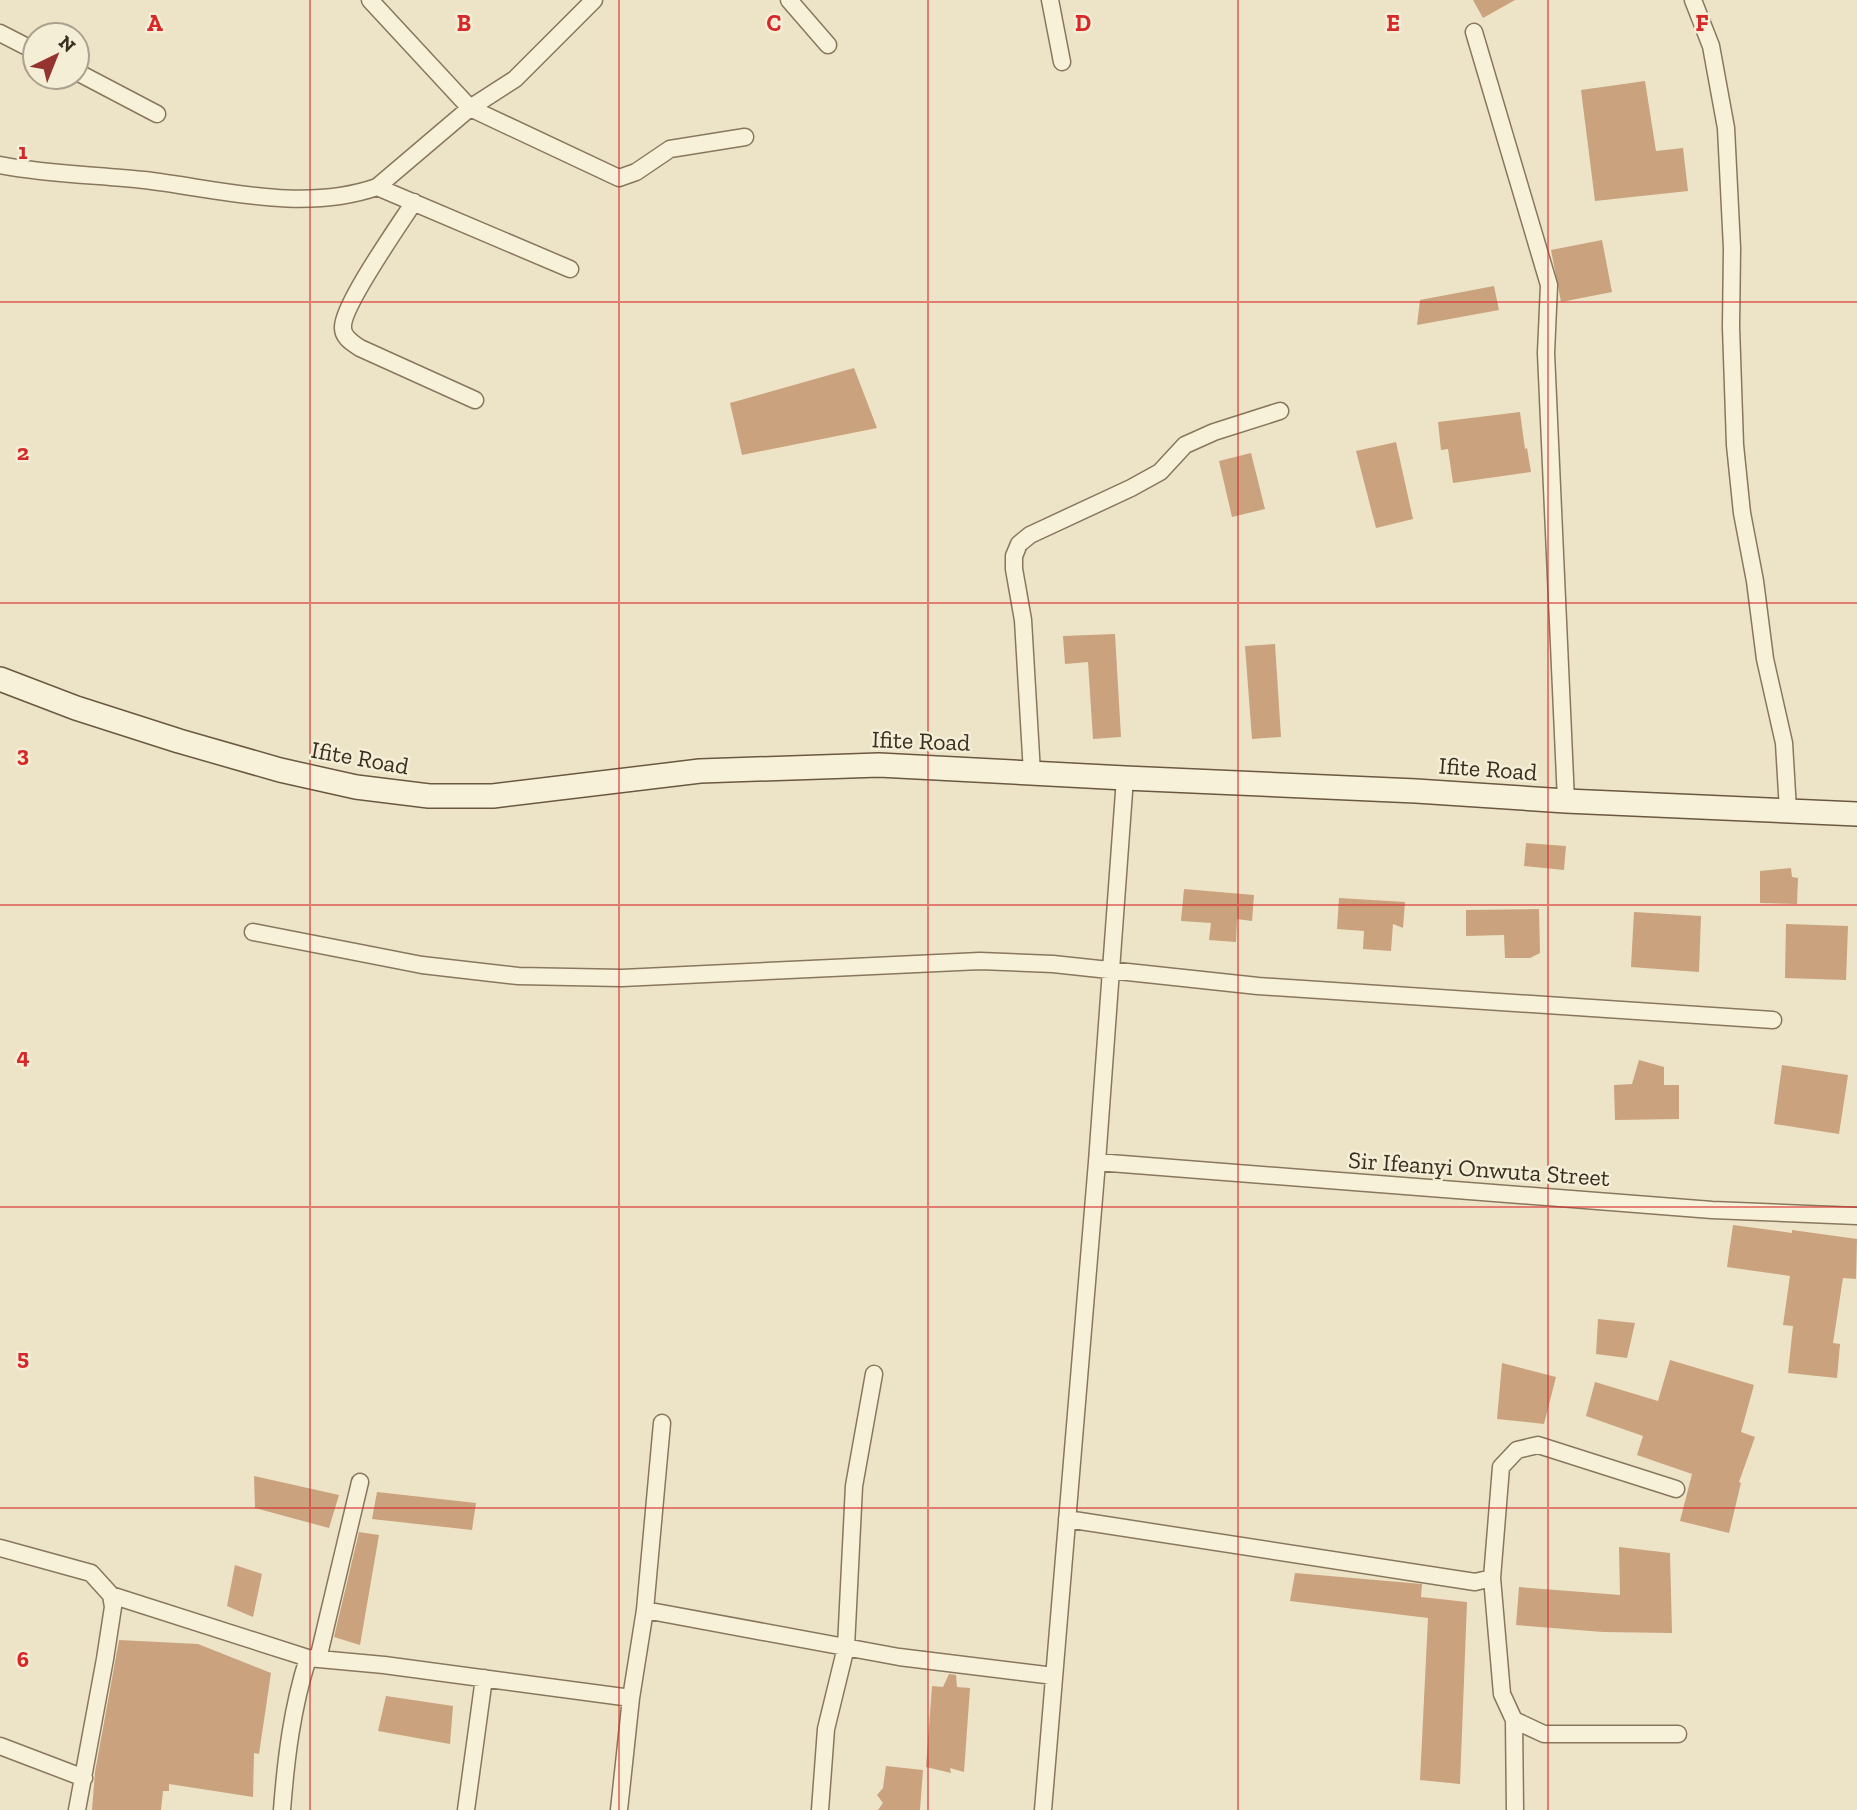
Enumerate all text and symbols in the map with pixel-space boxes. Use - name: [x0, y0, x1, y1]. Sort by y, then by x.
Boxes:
- text: A: [147, 9, 163, 37]
- text: B: [457, 9, 471, 37]
- text: C: [767, 9, 781, 37]
- text: D: [1075, 9, 1091, 37]
- text: E: [1386, 9, 1400, 37]
- text: F: [1695, 9, 1709, 37]
- north arrow: [21, 21, 91, 91]
- text: N: [54, 31, 80, 57]
- text: 1: [18, 137, 28, 165]
- text: 2: [17, 438, 29, 466]
- street label: Ifite Road: [871, 724, 971, 757]
- street label: Ifite Road: [309, 735, 411, 780]
- text: 3: [17, 740, 29, 768]
- street label: Ifite Road: [1438, 751, 1538, 786]
- text: 4: [16, 1042, 30, 1070]
- street label: Sir Ifeanyi Onwuta Street: [1347, 1145, 1611, 1192]
- text: 5: [17, 1343, 29, 1371]
- text: 6: [17, 1645, 29, 1673]

